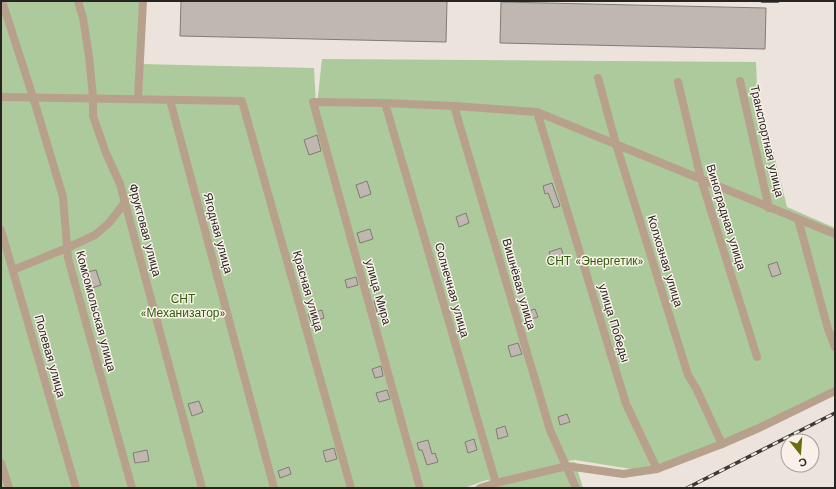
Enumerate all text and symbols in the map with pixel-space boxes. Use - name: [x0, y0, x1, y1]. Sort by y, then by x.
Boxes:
- street label: Транспортная улица: [747, 84, 787, 199]
- street label: Виноградная улица: [703, 163, 749, 272]
- street label: Фруктовая улица: [126, 182, 164, 278]
- street label: Ягодная улица: [200, 191, 236, 275]
- street label: Колхозная улица: [644, 213, 686, 309]
- street label: Вишнёвая улица: [499, 237, 539, 331]
- street label: Солнечная улица: [432, 241, 472, 339]
- street label: Комсомольская улица: [73, 249, 119, 373]
- street label: Красная улица: [290, 249, 326, 333]
- park label: СНТ «Энергетик»: [546, 254, 644, 268]
- street label: улица Мира: [362, 258, 394, 326]
- street label: улица Победы: [595, 282, 633, 364]
- park label: СНТ «Механизатор»: [141, 292, 226, 320]
- street label: Полевая улица: [32, 313, 69, 399]
- north arrow: [780, 433, 820, 473]
- text: С: [797, 455, 808, 469]

